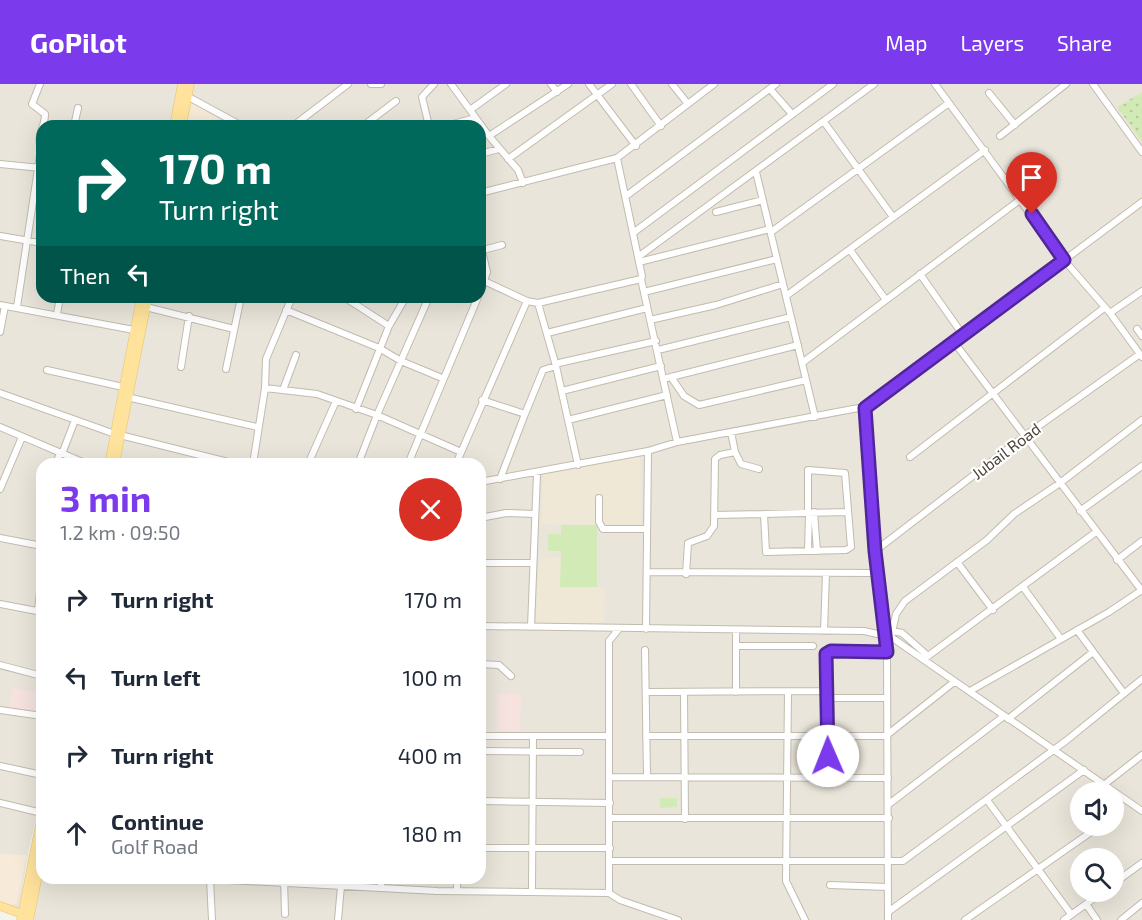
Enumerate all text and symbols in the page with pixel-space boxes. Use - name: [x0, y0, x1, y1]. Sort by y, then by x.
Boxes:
- text: GoPilot: [30, 25, 127, 59]
- text: Map: [885, 30, 927, 55]
- text: Layers: [960, 30, 1024, 55]
- text: Share: [1057, 30, 1112, 55]
- text: 170 m: [159, 142, 272, 192]
- icon: right: [60, 144, 138, 222]
- pin: [1006, 152, 1057, 214]
- icon: arrive: [1015, 161, 1048, 194]
- text: Turn right: [159, 193, 279, 225]
- icon: left: [122, 258, 155, 291]
- text: Then: [60, 262, 110, 288]
- street label: Jubail Road: [968, 419, 1044, 483]
- text: 3 min: [60, 476, 151, 519]
- button: close: [399, 478, 462, 541]
- text: 1.2 km · 09:50: [60, 520, 181, 544]
- icon: right: [60, 583, 93, 616]
- text: Turn right: [111, 586, 213, 612]
- text: 170 m: [405, 586, 462, 612]
- icon: left: [60, 661, 93, 694]
- text: Turn left: [111, 664, 200, 690]
- text: 100 m: [403, 664, 462, 690]
- position arrow: [796, 724, 860, 788]
- icon: right: [60, 739, 93, 772]
- text: Turn right: [111, 742, 213, 768]
- text: 400 m: [398, 742, 462, 768]
- map controls: [1070, 782, 1124, 902]
- button: sound: [1070, 782, 1124, 836]
- text: Continue: [111, 808, 204, 834]
- icon: ahead: [60, 817, 93, 850]
- text: 180 m: [402, 820, 462, 846]
- text: Golf Road: [111, 834, 199, 858]
- button: search: [1070, 848, 1124, 902]

